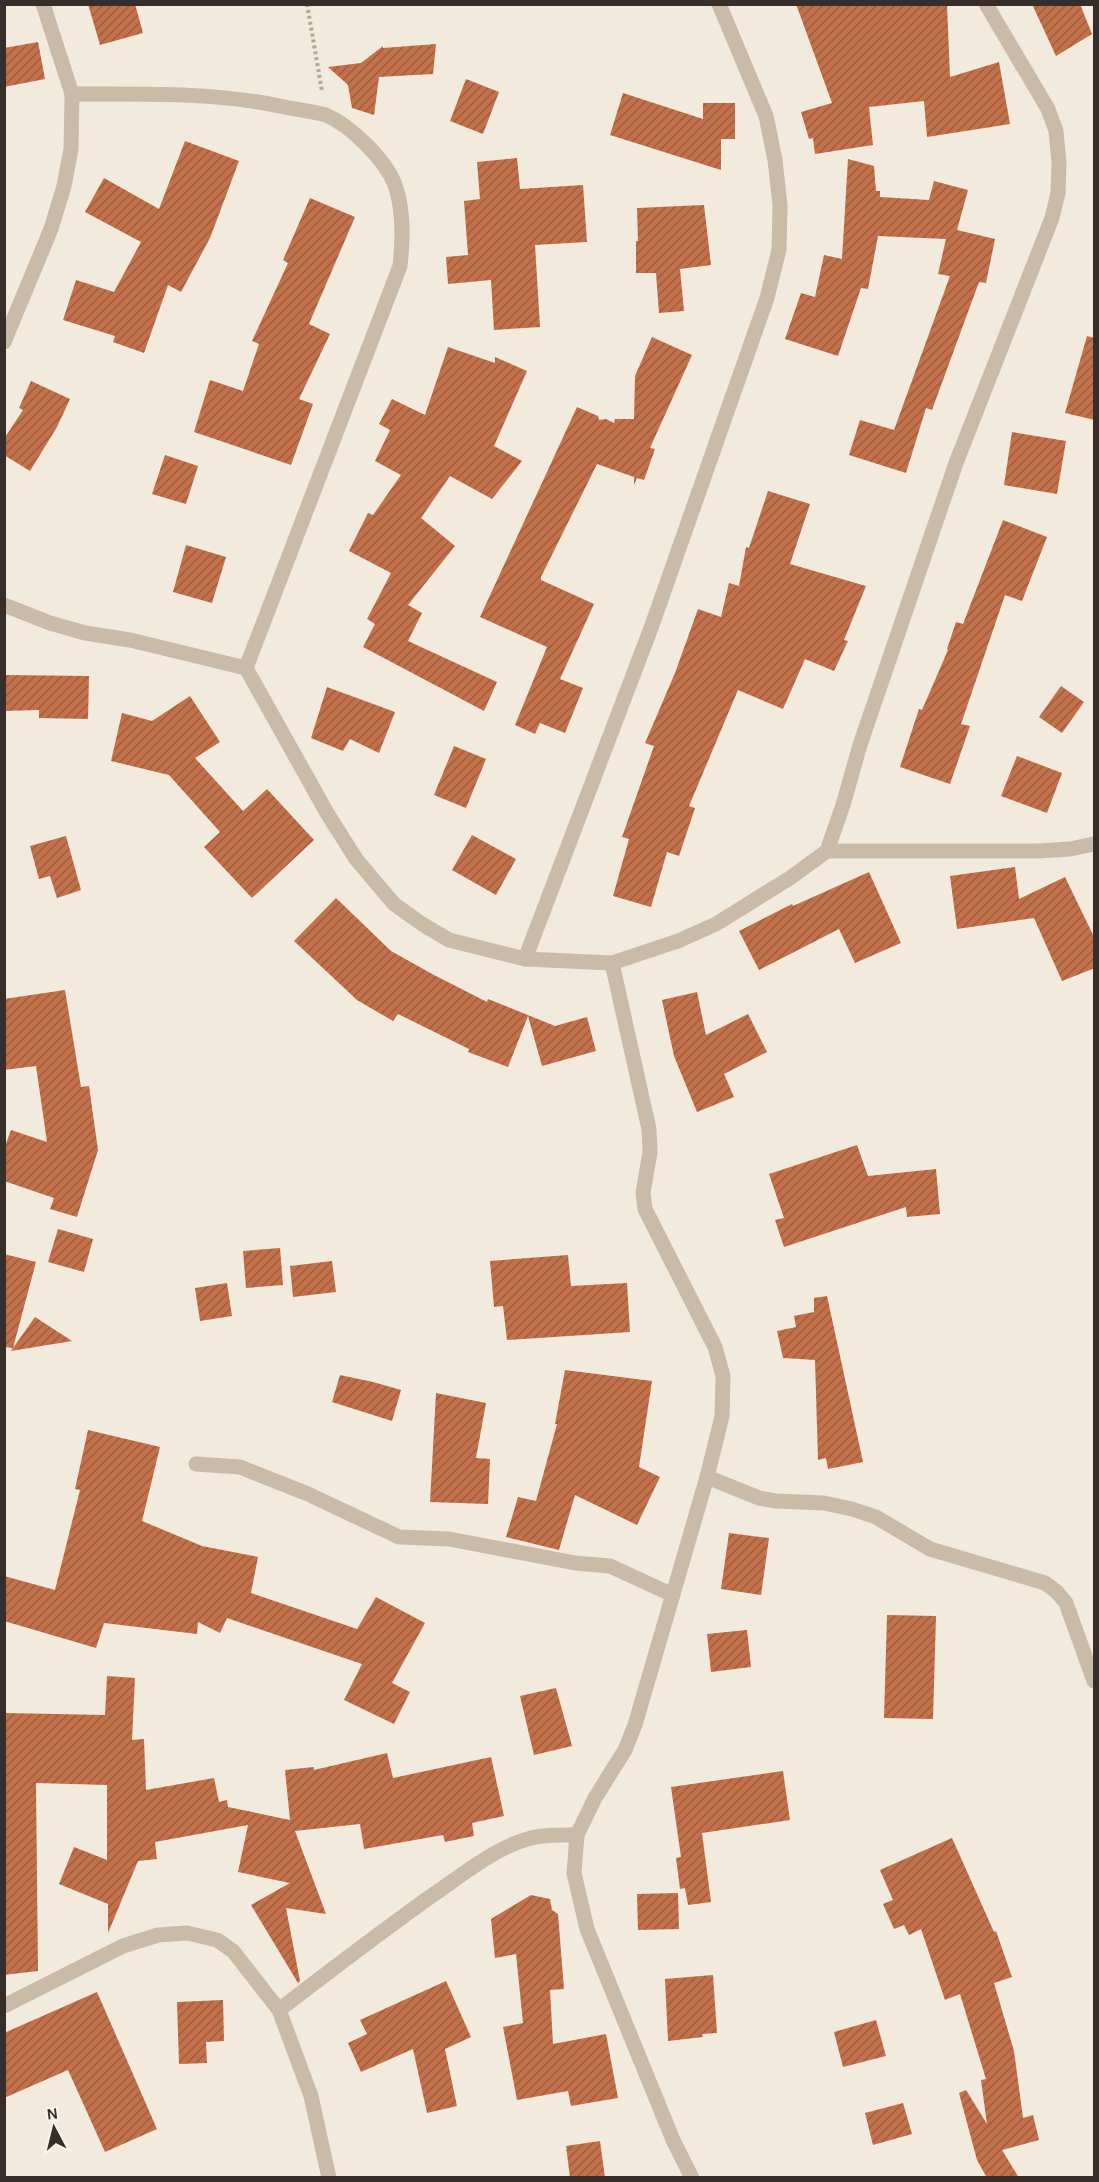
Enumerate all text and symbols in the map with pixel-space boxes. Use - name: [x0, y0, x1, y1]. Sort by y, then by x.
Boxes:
- north arrow: [24, 2098, 84, 2158]
- text: N: [45, 2103, 59, 2124]

